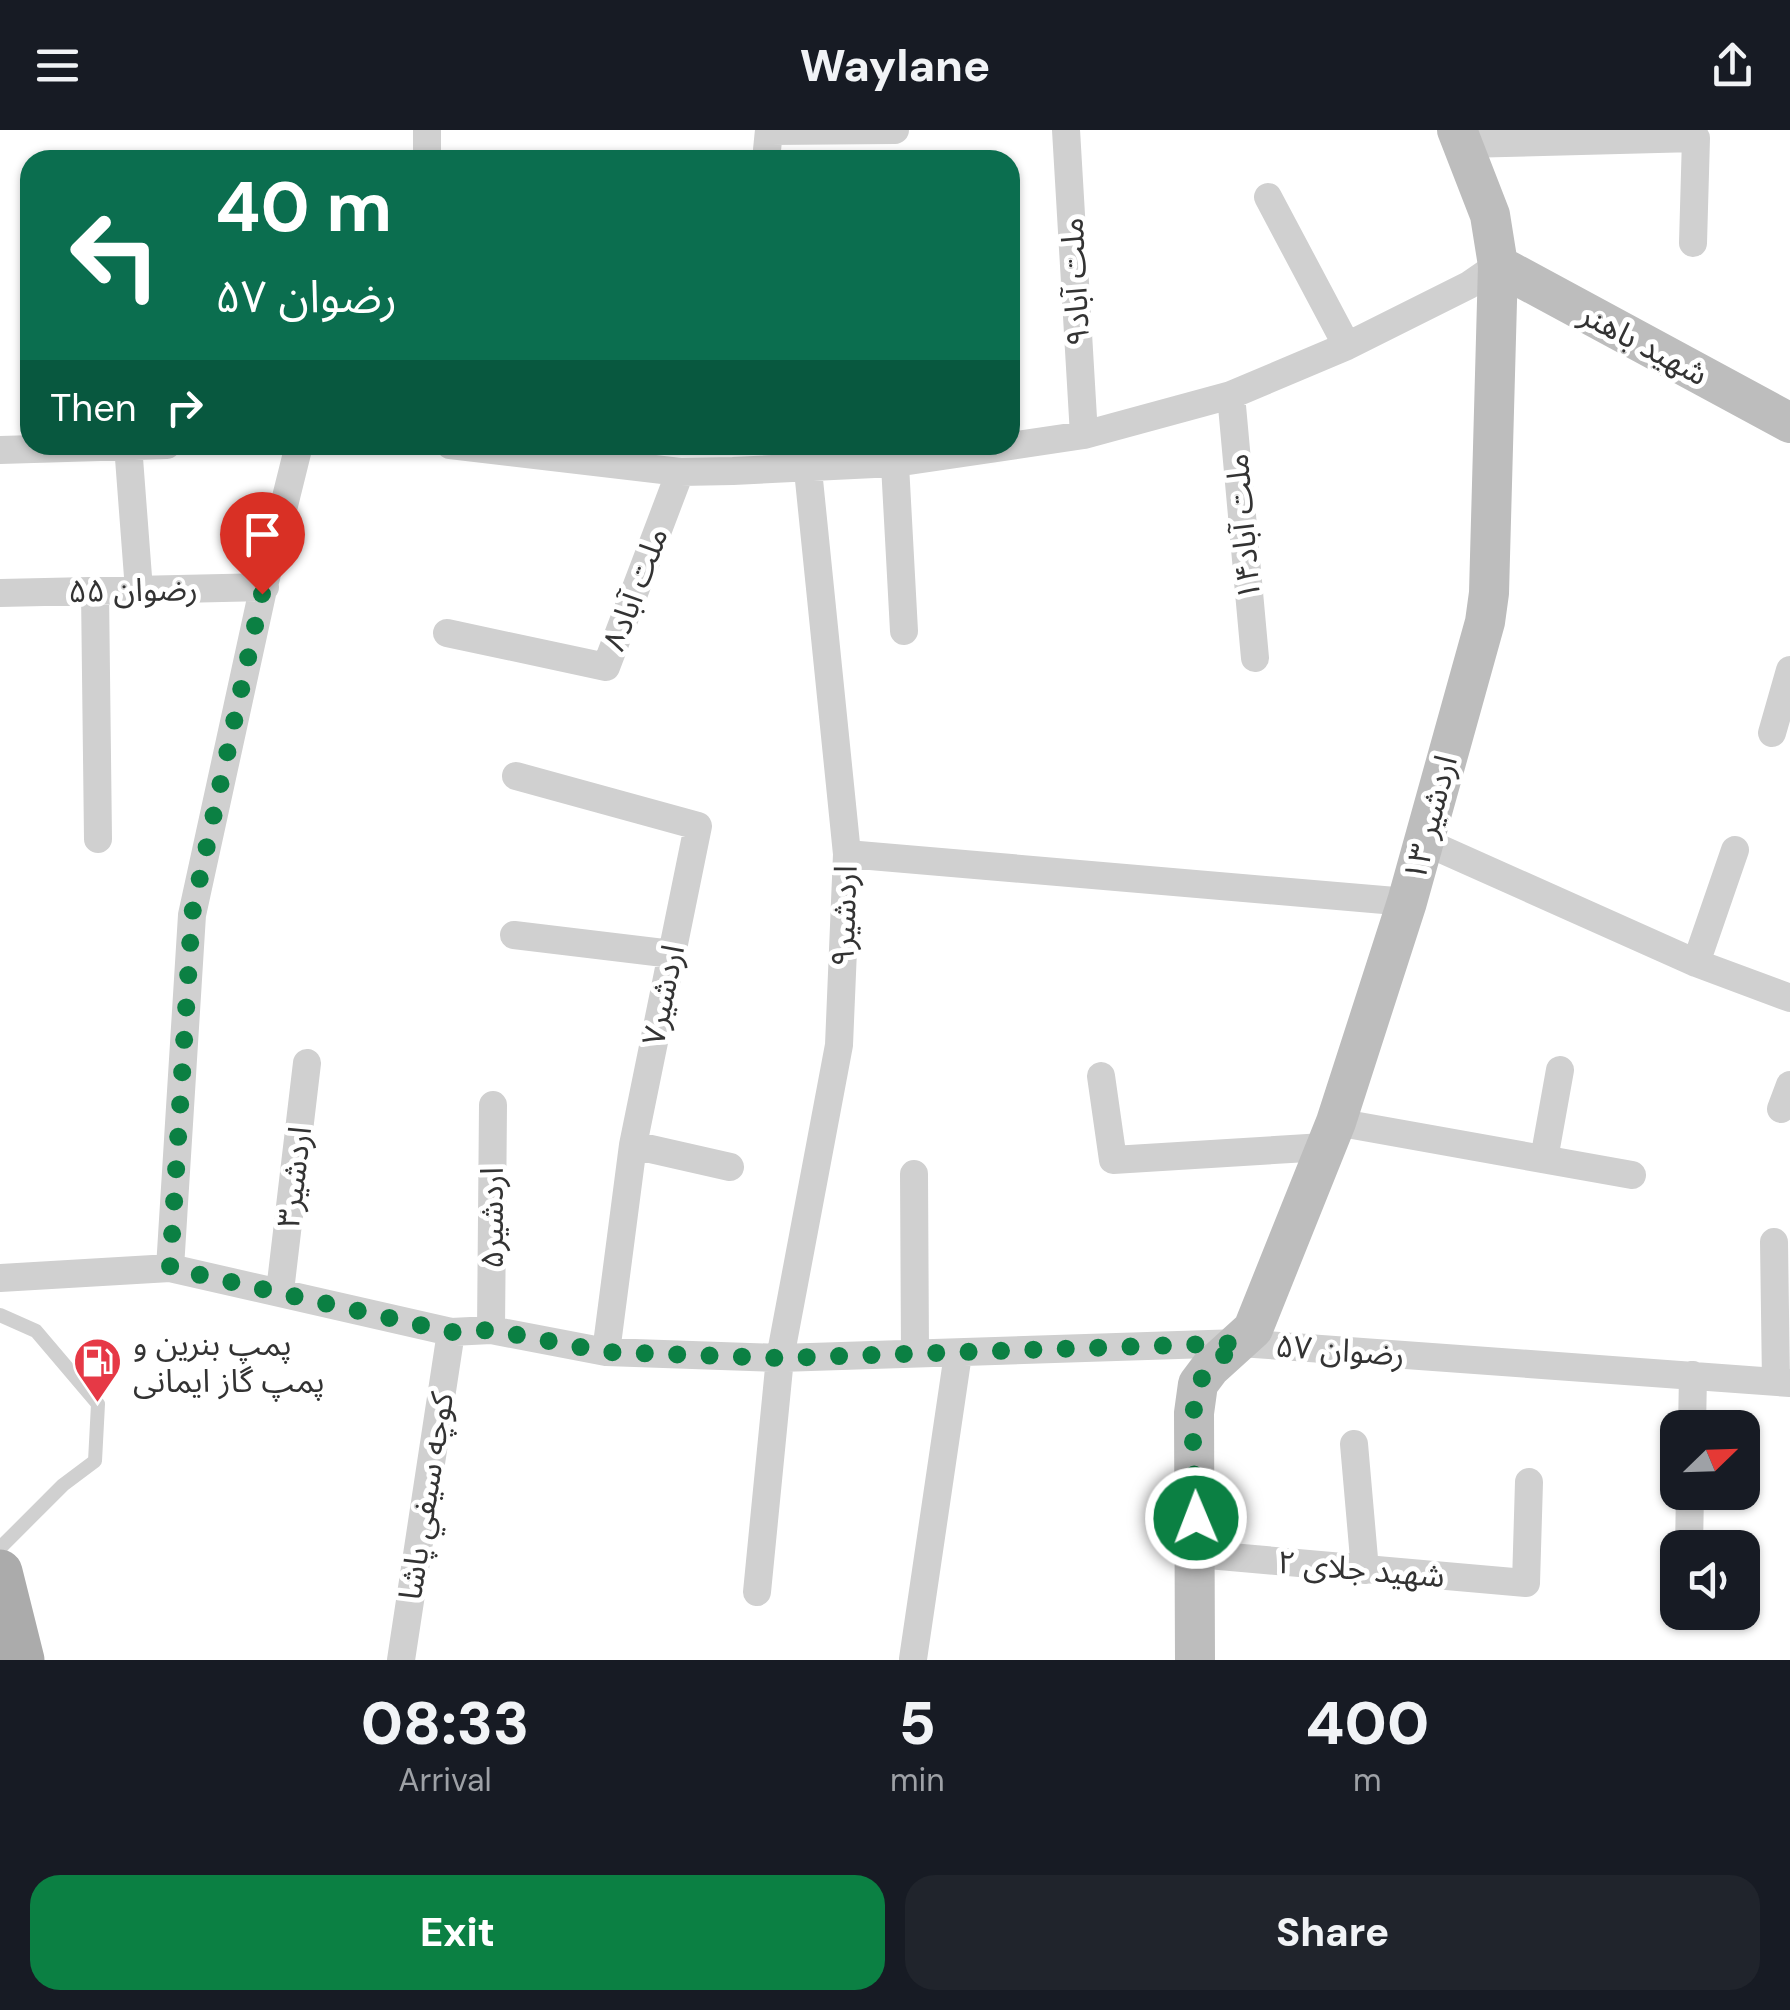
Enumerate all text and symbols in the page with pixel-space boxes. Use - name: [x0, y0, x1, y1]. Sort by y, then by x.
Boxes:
- text: Waylane: [800, 36, 990, 95]
- icon: menu: [30, 38, 85, 93]
- icon: share: [1705, 38, 1760, 93]
- text: 40 m: [215, 162, 392, 253]
- icon: left: [50, 190, 180, 320]
- street label: ملت آباد۹: [1051, 217, 1099, 347]
- text: رضوان ۵۷: [215, 267, 397, 326]
- street label: شهید باهنر: [1572, 292, 1715, 395]
- icon: right: [157, 380, 212, 435]
- text: Then: [50, 383, 137, 433]
- street label: ملت آباد۱۴: [1216, 452, 1270, 602]
- pin: [220, 492, 305, 595]
- icon: arrive: [235, 507, 290, 562]
- street label: ملت آباد۸: [592, 521, 678, 657]
- street label: رضوان ۵۵: [68, 568, 198, 612]
- street label: اردشیر ۱۳: [1393, 751, 1467, 885]
- street label: اردشیر۹: [821, 864, 867, 968]
- street label: اردشیر۷: [632, 941, 694, 1049]
- street label: اردشیر۳: [267, 1124, 321, 1230]
- street label: اردشیر۵: [471, 1167, 513, 1269]
- place label: پمپ بنرین و پمپ گاز ایمانی: [133, 1323, 324, 1402]
- street label: رضوان ۵۷: [1274, 1325, 1406, 1375]
- fuel station icon: پمپ بنرین و پمپ گاز ایمانی: [72, 1336, 124, 1404]
- street label: كوچه سيفي پاشا: [389, 1389, 467, 1603]
- north arrow: [1660, 1410, 1760, 1510]
- map controls: [1660, 1410, 1760, 1630]
- position arrow: [1144, 1466, 1248, 1570]
- button: sound: [1660, 1530, 1760, 1630]
- street label: شهید جلای ۲: [1276, 1541, 1446, 1597]
- text: 08:33: [361, 1684, 529, 1763]
- text: 5: [899, 1684, 936, 1763]
- text: 400: [1305, 1684, 1429, 1763]
- text: Arrival: [398, 1759, 492, 1801]
- text: min: [890, 1759, 945, 1801]
- text: m: [1353, 1759, 1381, 1801]
- button: Exit: [30, 1875, 885, 1990]
- button: Share: [905, 1875, 1760, 1990]

